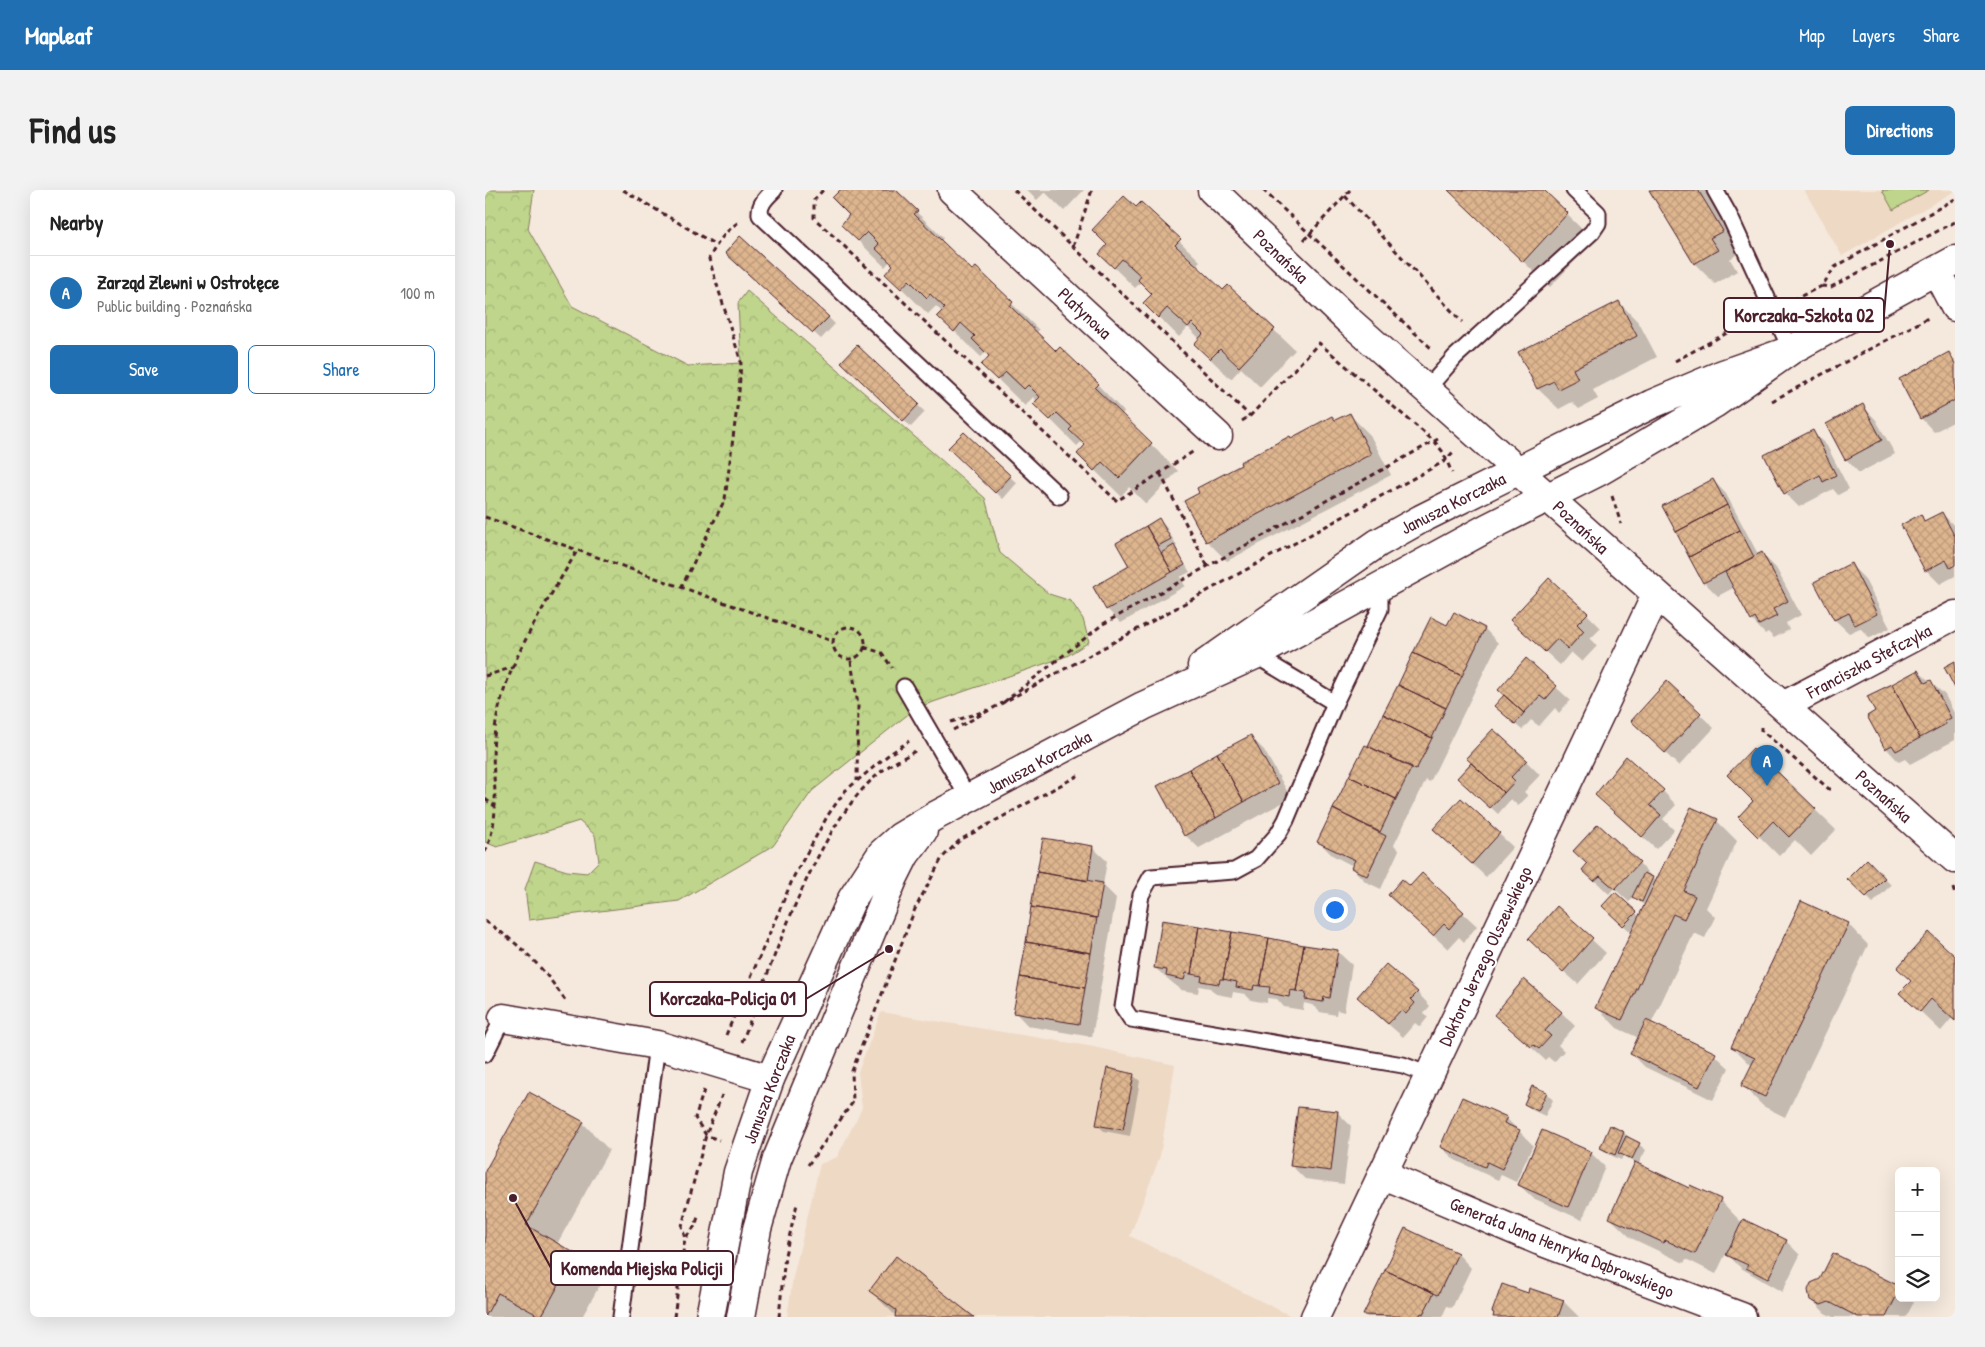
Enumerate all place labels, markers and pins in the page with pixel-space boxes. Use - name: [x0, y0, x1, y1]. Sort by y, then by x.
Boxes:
- callout: Korczaka-Szkoła 02: [1724, 298, 1884, 332]
- pin: A: [1751, 745, 1783, 786]
- callout: Korczaka-Policja 01: [650, 982, 806, 1016]
- callout: Komenda Miejska Policji: [551, 1251, 733, 1285]

